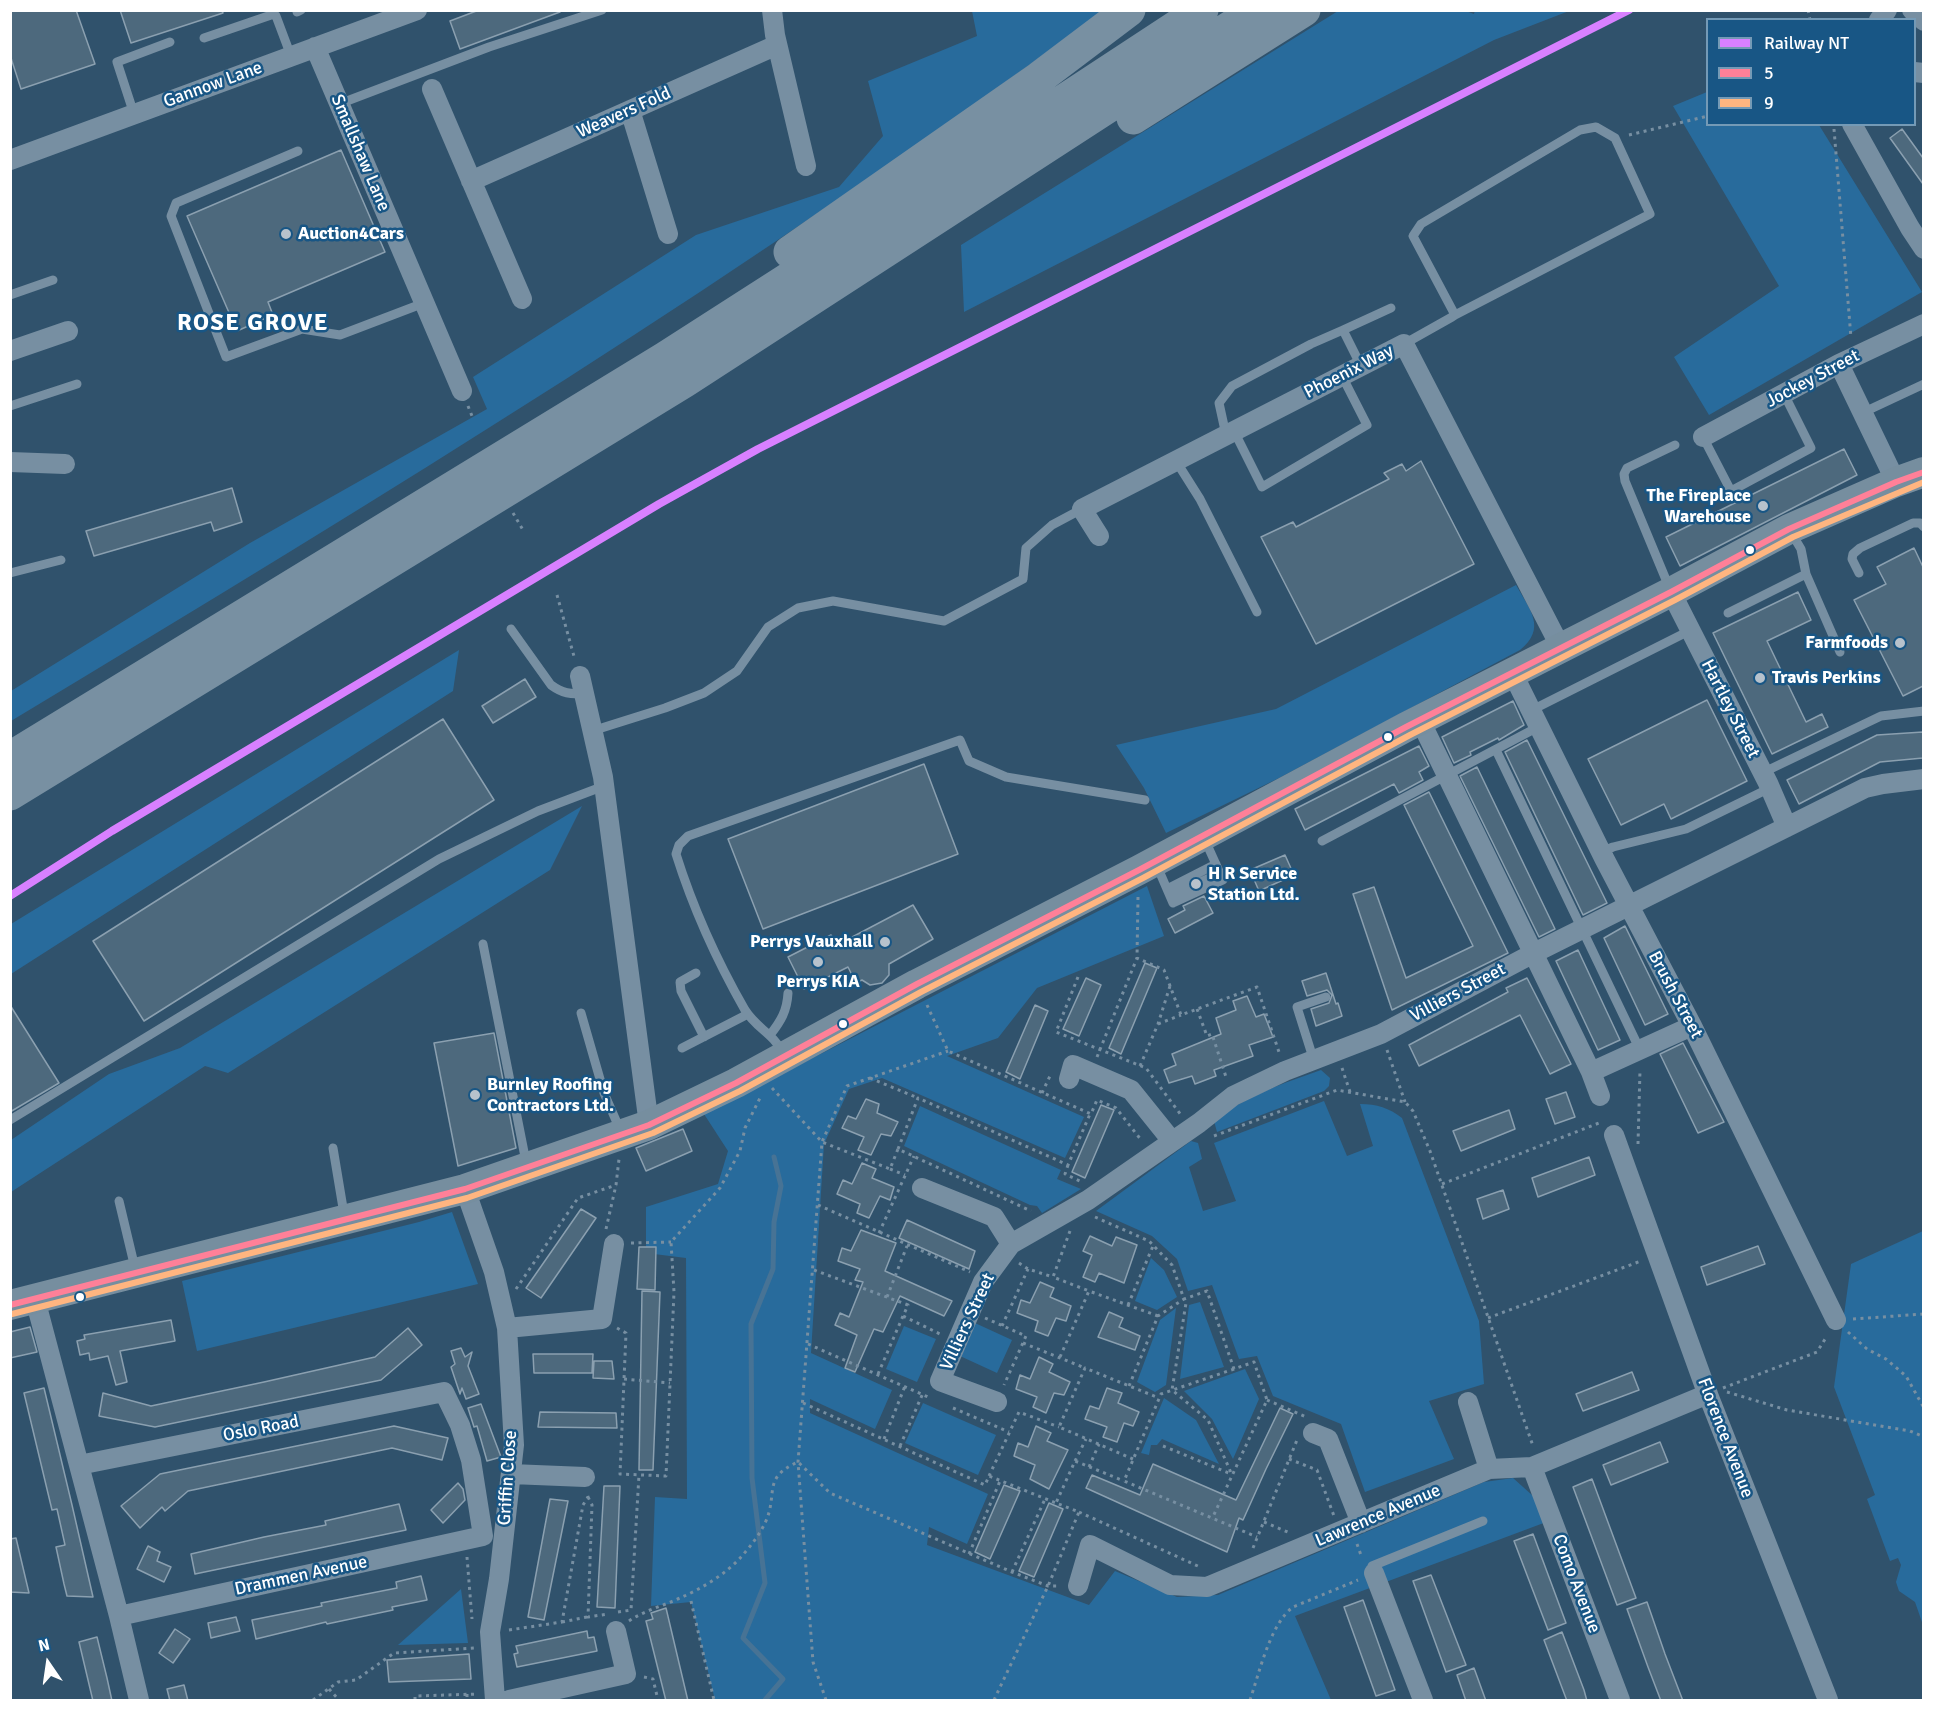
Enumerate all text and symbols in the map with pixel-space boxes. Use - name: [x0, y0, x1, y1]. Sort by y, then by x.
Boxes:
- legend: [1706, 18, 1916, 126]
- text: Railway NT: [1764, 32, 1849, 54]
- street label: Gannow Lane: [161, 57, 265, 113]
- text: 5: [1764, 62, 1774, 84]
- street label: Weavers Fold: [574, 83, 674, 143]
- street label: Smallshaw Lane: [326, 91, 394, 215]
- text: 9: [1764, 92, 1774, 114]
- place label: Auction4Cars: [298, 223, 404, 245]
- marker: Auction4Cars: [279, 227, 293, 241]
- district label: ROSE GROVE: [177, 310, 329, 338]
- street label: Phoenix Way: [1301, 340, 1397, 404]
- street label: Jockey Street: [1763, 345, 1863, 413]
- place label: The Fireplace Warehouse: [1646, 485, 1751, 528]
- marker: The Fireplace Warehouse: [1756, 499, 1770, 513]
- unlabelled marker: [1744, 544, 1756, 556]
- place label: Farmfoods: [1805, 632, 1888, 654]
- marker: Farmfoods: [1893, 636, 1907, 650]
- street label: Hartley Street: [1696, 656, 1764, 762]
- place label: Travis Perkins: [1772, 667, 1881, 689]
- marker: Travis Perkins: [1753, 671, 1767, 685]
- unlabelled marker: [1382, 731, 1394, 743]
- place label: H R Service Station Ltd.: [1208, 863, 1300, 906]
- marker: H R Service Station Ltd.: [1189, 877, 1203, 891]
- place label: Perrys Vauxhall: [750, 931, 873, 953]
- marker: Perrys Vauxhall: [878, 935, 892, 949]
- street label: Brush Street: [1643, 948, 1707, 1042]
- marker: Perrys KIA: [811, 955, 825, 969]
- street label: Villiers Street: [1407, 959, 1509, 1027]
- place label: Perrys KIA: [776, 971, 860, 993]
- unlabelled marker: [837, 1018, 849, 1030]
- place label: Burnley Roofing Contractors Ltd.: [487, 1074, 614, 1116]
- marker: Burnley Roofing Contractors Ltd.: [468, 1088, 482, 1102]
- street label: Villiers Street: [936, 1270, 1000, 1374]
- unlabelled marker: [74, 1291, 86, 1303]
- street label: Florence Avenue: [1692, 1375, 1758, 1501]
- street label: Oslo Road: [221, 1411, 301, 1447]
- street label: Griffin Close: [494, 1430, 522, 1526]
- street label: Lawrence Avenue: [1312, 1480, 1444, 1552]
- street label: Como Avenue: [1547, 1532, 1605, 1636]
- street label: Drammen Avenue: [233, 1551, 369, 1601]
- north arrow: [18, 1633, 78, 1693]
- text: N: [36, 1634, 52, 1656]

